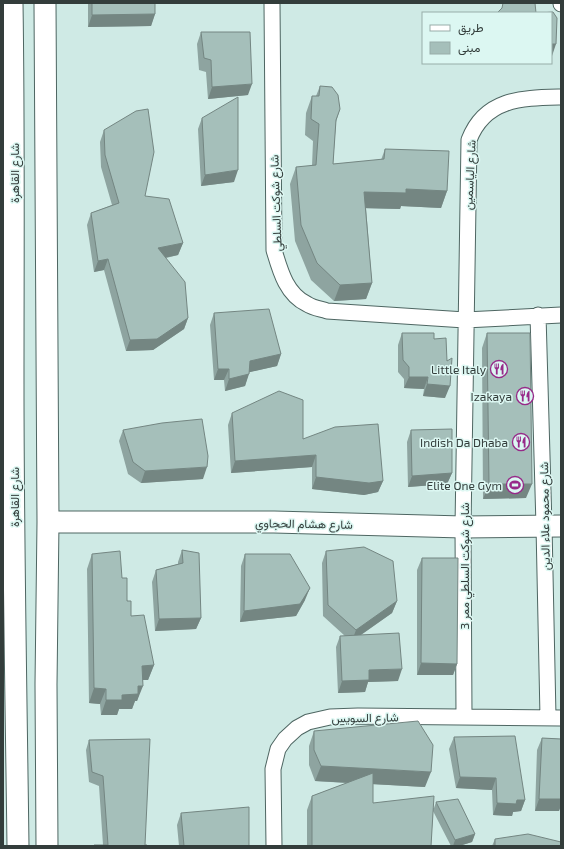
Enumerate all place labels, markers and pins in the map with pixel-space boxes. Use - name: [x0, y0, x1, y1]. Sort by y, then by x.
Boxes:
- restaurant icon: Little Italy: [489, 359, 509, 379]
- place label: Little Italy: [431, 362, 487, 376]
- restaurant icon: Izakaya: [515, 386, 535, 406]
- place label: Izakaya: [471, 389, 512, 403]
- restaurant icon: Indish Da Dhaba: [511, 432, 531, 452]
- place label: Indish Da Dhaba: [420, 435, 508, 449]
- sports icon: Elite One Gym: [505, 475, 525, 495]
- place label: Elite One Gym: [427, 478, 502, 492]

